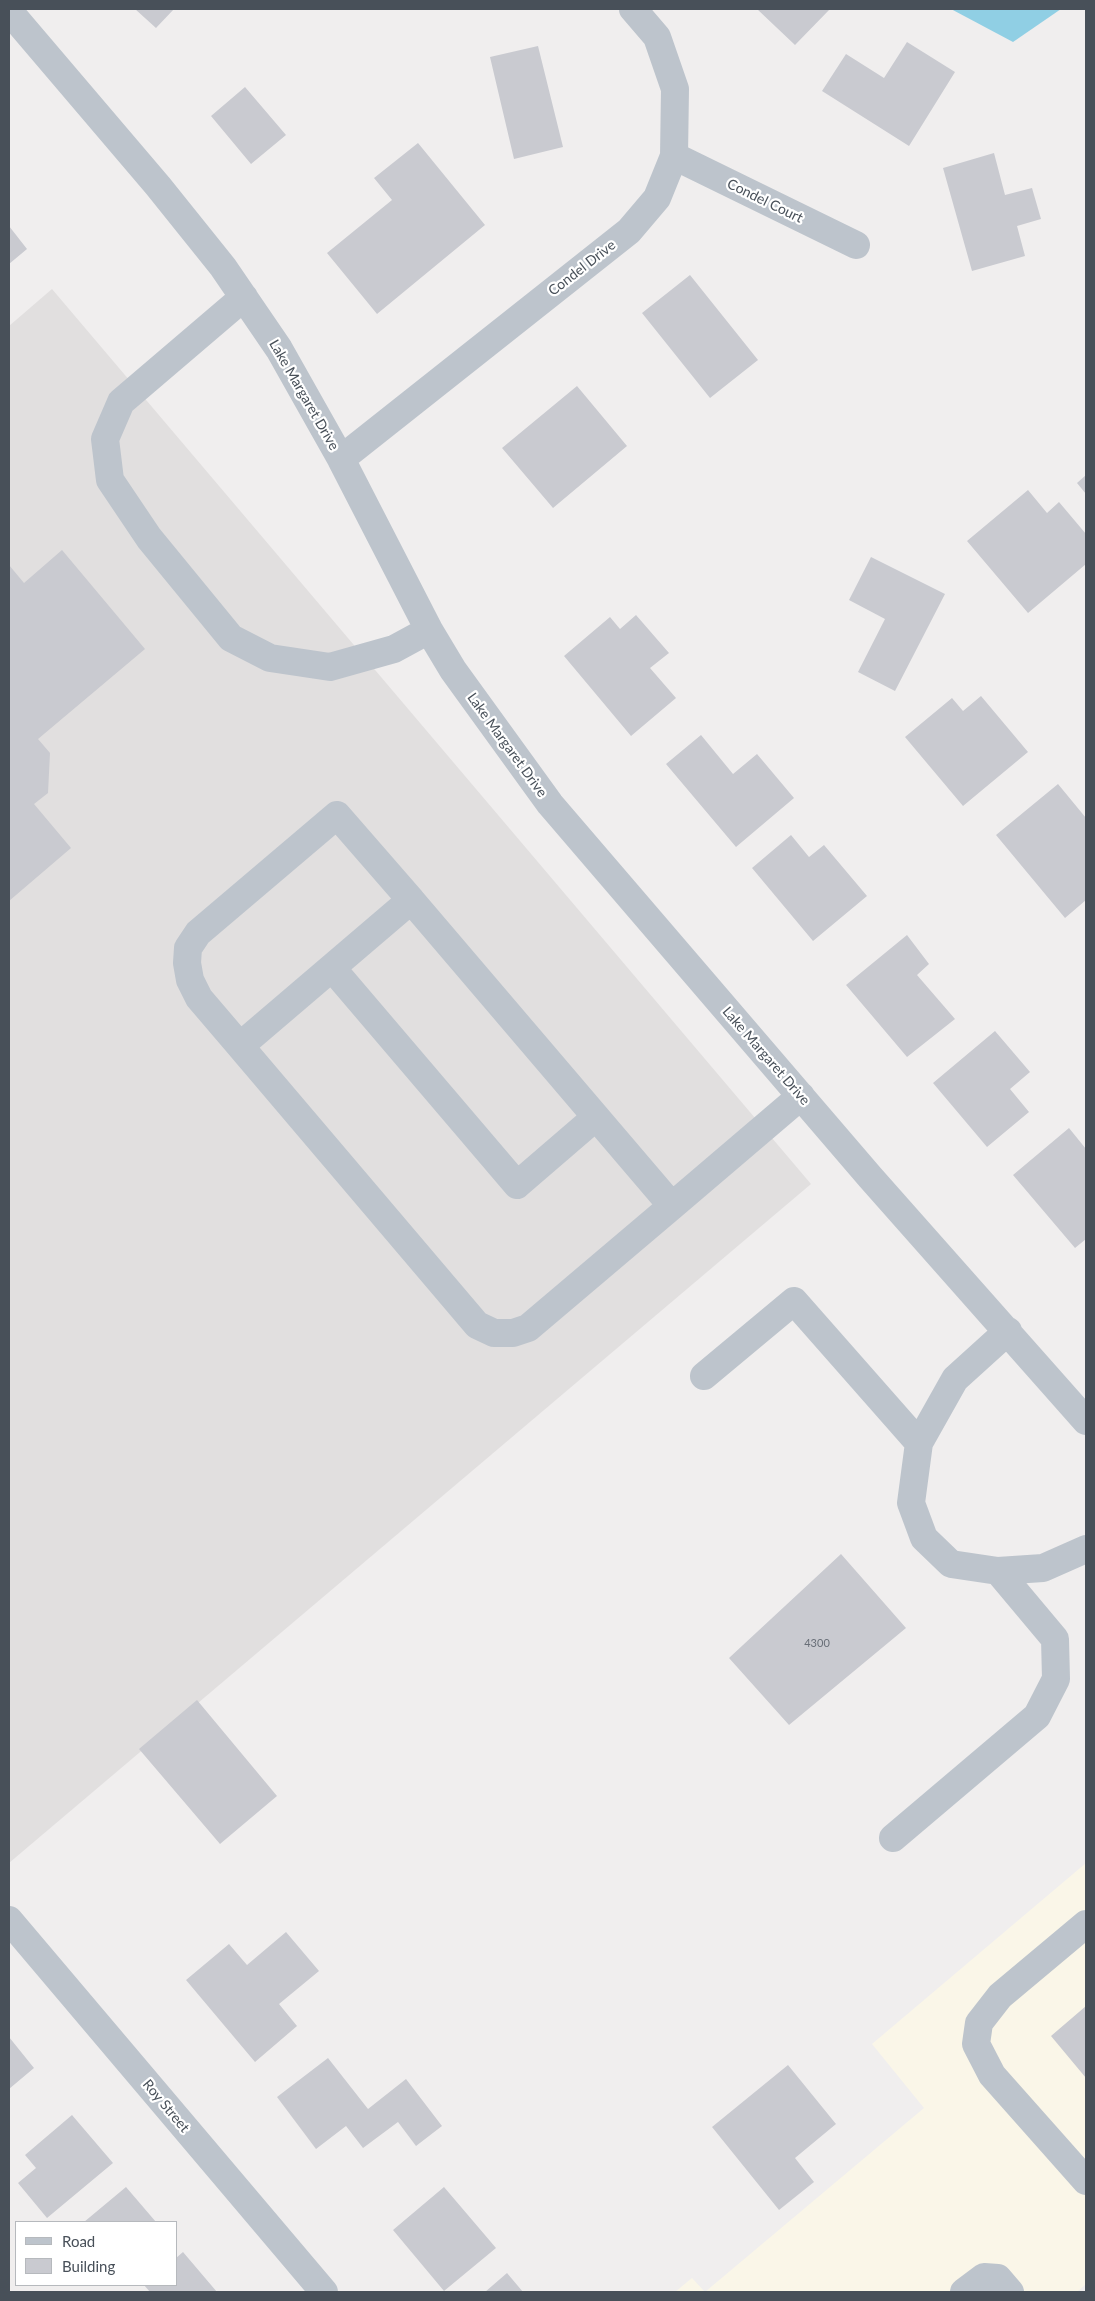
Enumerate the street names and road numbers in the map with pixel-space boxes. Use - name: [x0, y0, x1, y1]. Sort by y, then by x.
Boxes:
- street label: Condel Court: [724, 175, 806, 227]
- street label: Condel Drive: [545, 237, 619, 299]
- street label: Lake Margaret Drive: [266, 337, 342, 453]
- street label: Lake Margaret Drive: [464, 690, 550, 800]
- street label: Lake Margaret Drive: [719, 1003, 813, 1109]
- street label: Roy Street: [139, 2076, 193, 2136]

